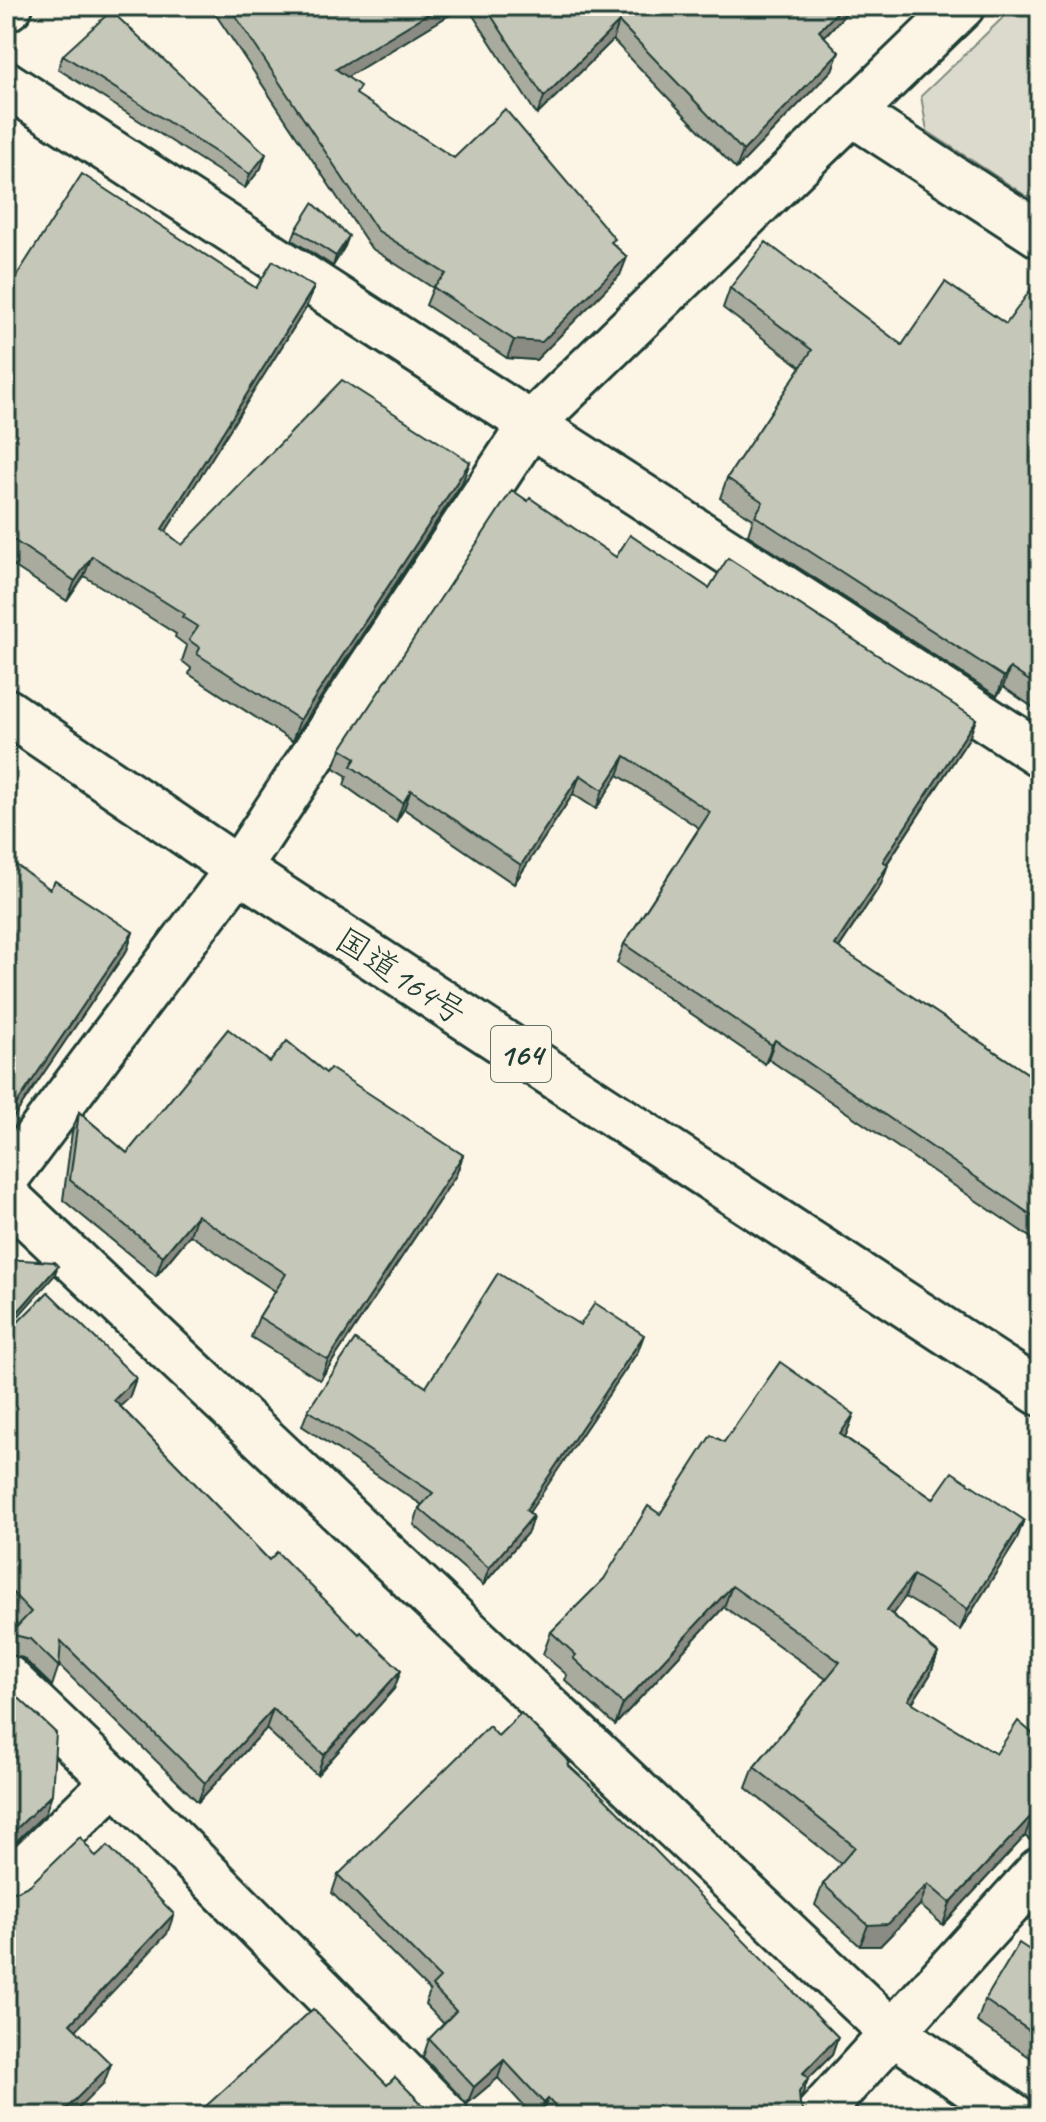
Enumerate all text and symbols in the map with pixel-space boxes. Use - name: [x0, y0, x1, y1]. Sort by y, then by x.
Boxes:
- street label: 国道164号: [327, 918, 475, 1034]
- road number: 164: [491, 1026, 551, 1082]

